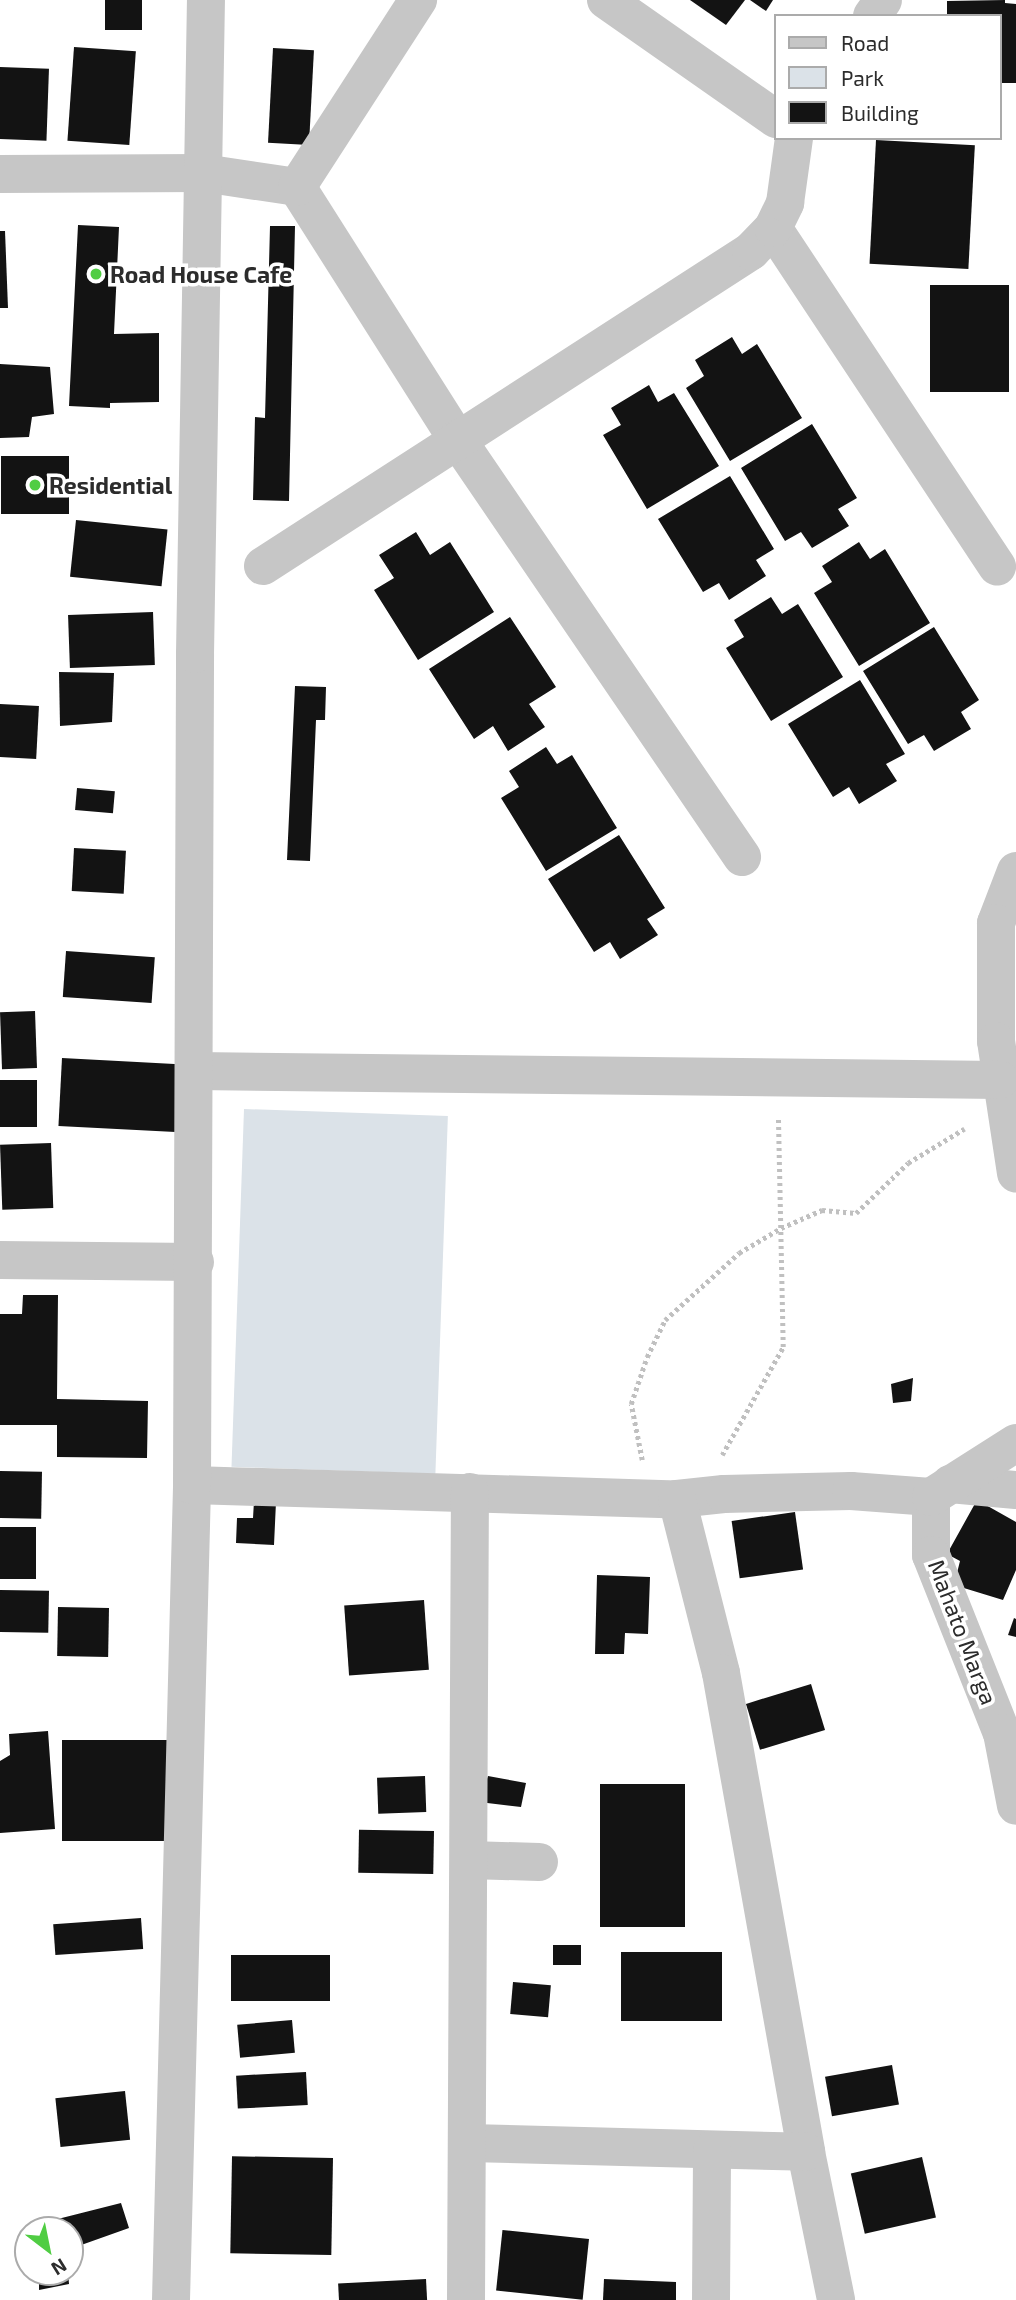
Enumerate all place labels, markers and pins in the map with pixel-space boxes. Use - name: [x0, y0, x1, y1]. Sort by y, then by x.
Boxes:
- place label: Road House Cafe: [110, 260, 292, 288]
- marker: Road House Cafe: [88, 266, 104, 282]
- place label: Residential: [49, 471, 172, 499]
- marker: Residential: [27, 477, 43, 493]

